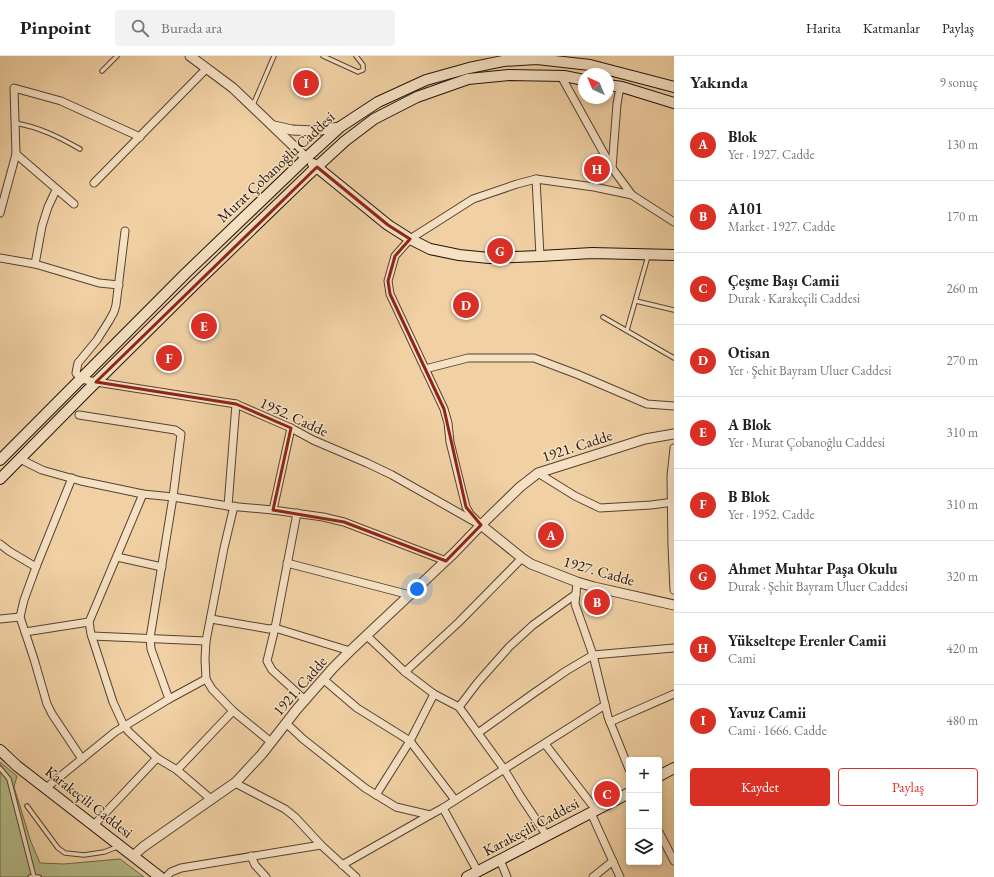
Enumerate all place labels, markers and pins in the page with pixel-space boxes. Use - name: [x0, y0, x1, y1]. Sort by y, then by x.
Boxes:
- pin: I: [293, 68, 319, 98]
- pin: H: [584, 154, 610, 184]
- pin: G: [487, 236, 513, 266]
- pin: D: [453, 290, 479, 320]
- pin: E: [191, 311, 217, 341]
- pin: F: [156, 343, 182, 373]
- pin: A: [538, 520, 564, 550]
- pin: B: [584, 587, 610, 617]
- pin: C: [594, 779, 620, 809]

